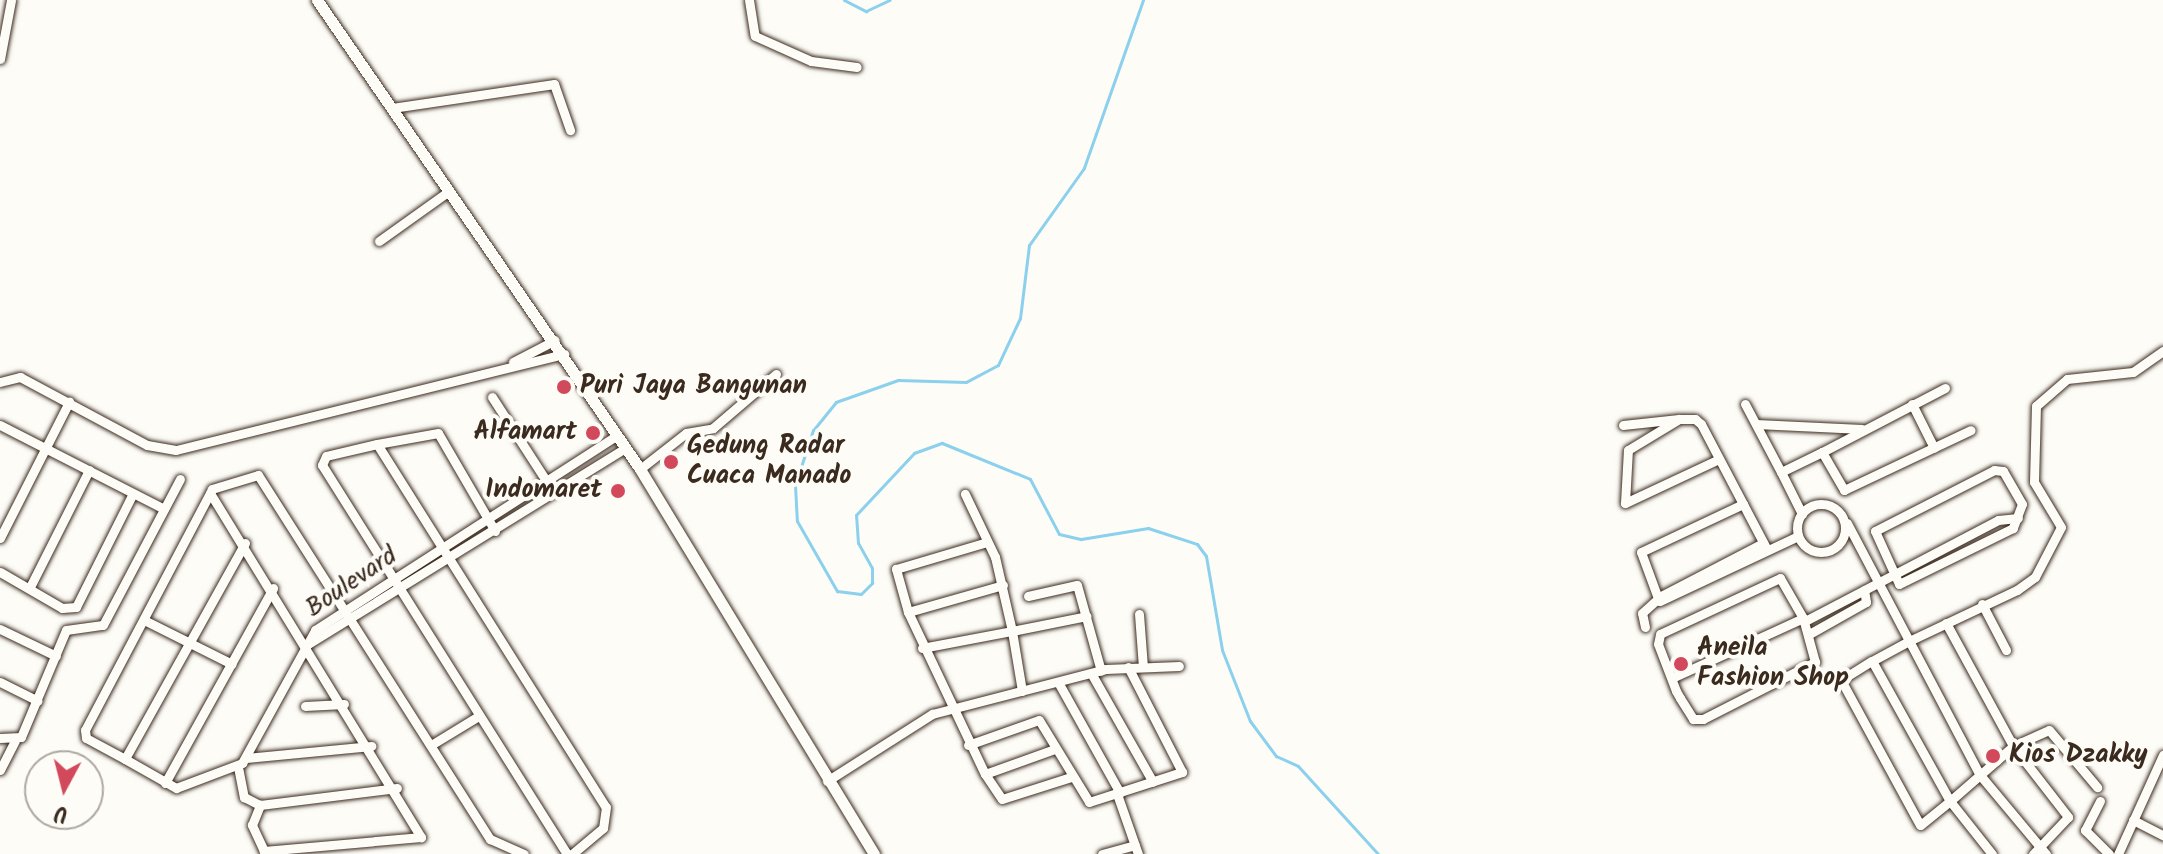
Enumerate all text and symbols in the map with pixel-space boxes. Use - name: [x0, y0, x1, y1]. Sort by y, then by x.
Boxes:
- place label: Puri Jaya Bangunan: [580, 371, 807, 403]
- marker: Puri Jaya Bangunan: [555, 378, 573, 396]
- place label: Alfamart: [473, 417, 577, 449]
- marker: Alfamart: [584, 424, 602, 442]
- place label: Gedung Radar Cuaca Manado: [687, 431, 851, 492]
- marker: Gedung Radar Cuaca Manado: [662, 453, 680, 471]
- place label: Indomaret: [485, 475, 602, 507]
- marker: Indomaret: [609, 482, 627, 500]
- street label: Boulevard: [300, 541, 404, 625]
- place label: Aneila Fashion Shop: [1697, 633, 1849, 694]
- marker: Aneila Fashion Shop: [1672, 655, 1690, 673]
- place label: Kios Dzakky: [2009, 740, 2148, 772]
- marker: Kios Dzakky: [1984, 747, 2002, 765]
- north arrow: [24, 750, 104, 830]
- text: U: [53, 794, 70, 830]

